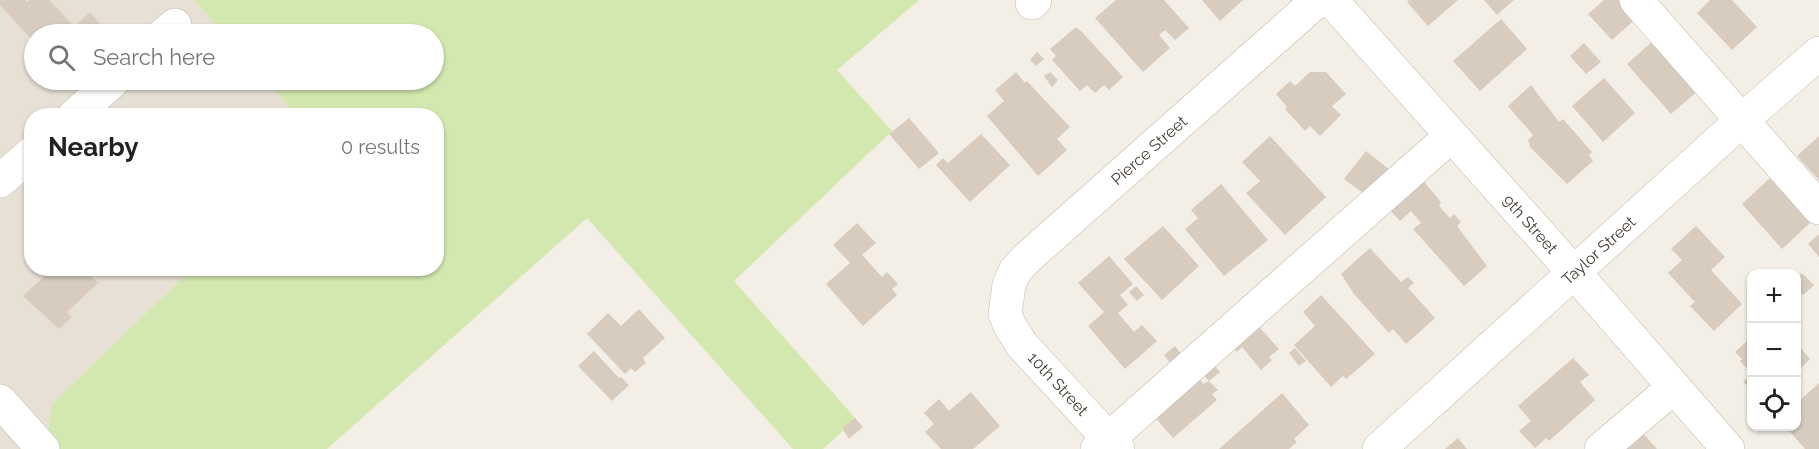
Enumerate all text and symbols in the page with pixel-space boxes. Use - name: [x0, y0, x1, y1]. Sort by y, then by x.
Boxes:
- search box: [24, 24, 444, 90]
- icon: search: [45, 41, 78, 74]
- text: Search here: [93, 44, 215, 70]
- street label: Pierce Street: [1107, 111, 1191, 189]
- text: Nearby: [48, 132, 138, 162]
- text: 0 results: [341, 135, 420, 159]
- street label: 9th Street: [1499, 191, 1562, 258]
- street label: Taylor Street: [1558, 212, 1640, 288]
- map controls: [1747, 269, 1801, 431]
- button: +: [1747, 269, 1801, 323]
- button: −: [1747, 323, 1801, 377]
- street label: 10th Street: [1024, 348, 1093, 420]
- button: locate: [1747, 377, 1801, 431]

